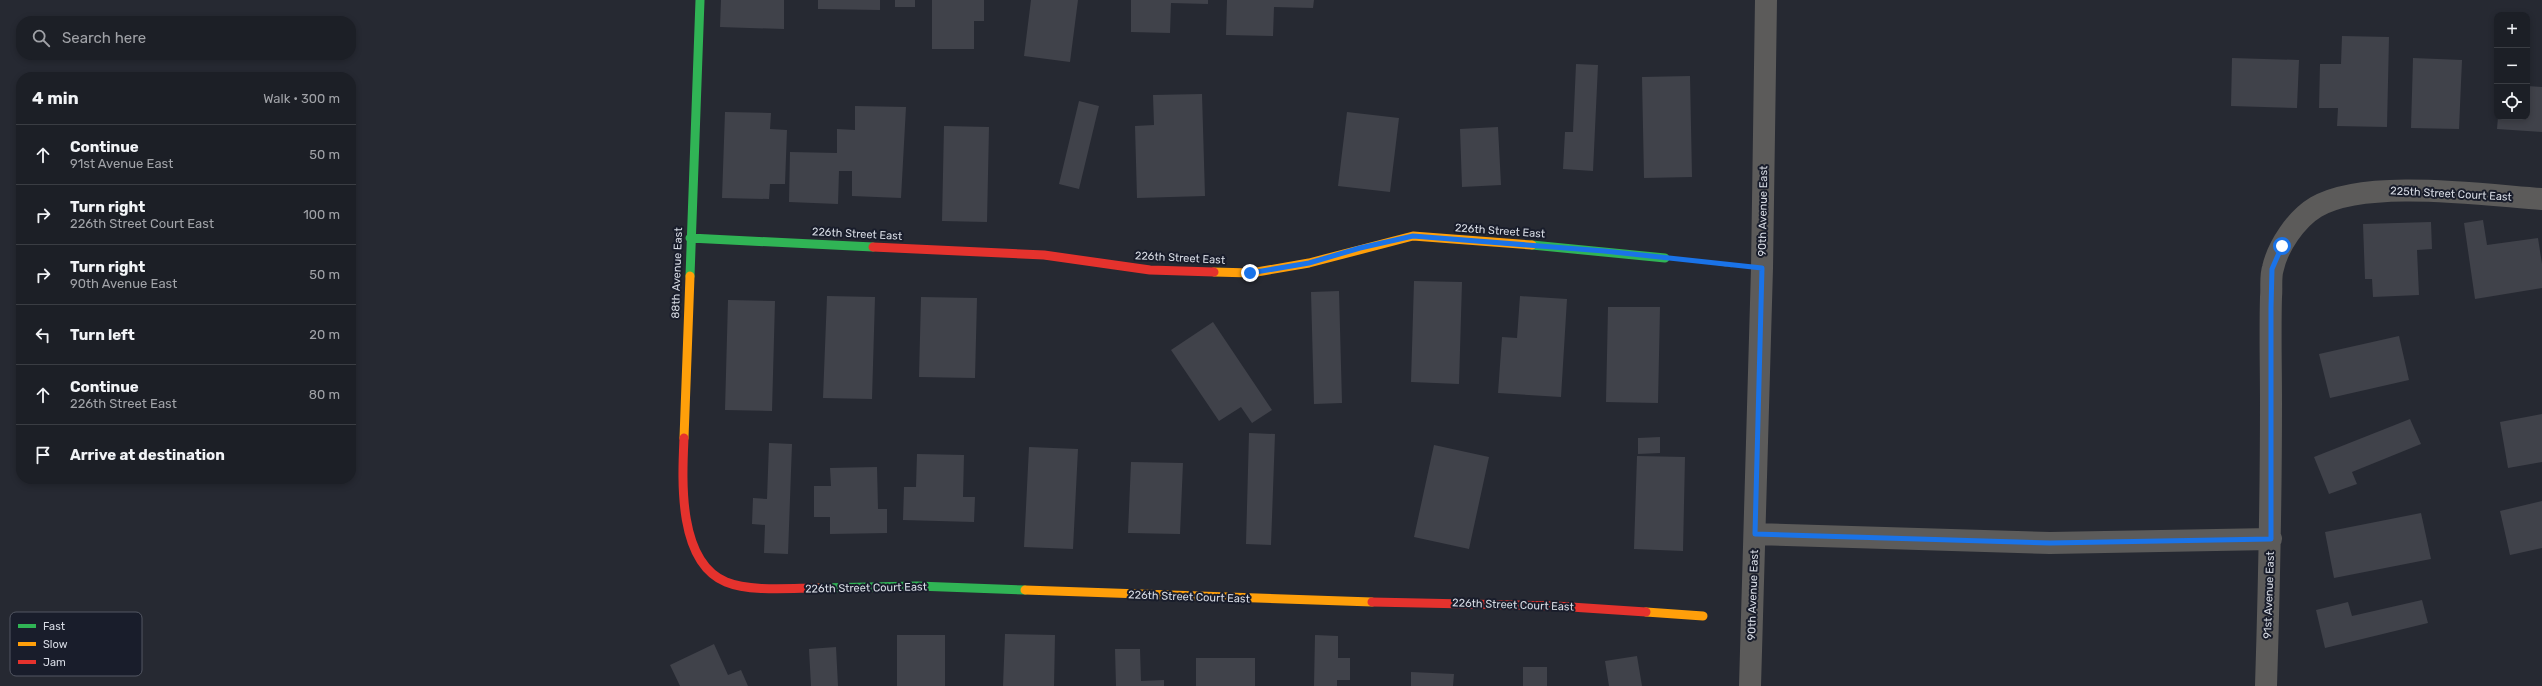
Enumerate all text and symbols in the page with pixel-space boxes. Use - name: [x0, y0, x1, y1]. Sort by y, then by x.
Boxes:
- map controls: [2494, 12, 2530, 120]
- button: +: [2494, 12, 2530, 48]
- search box: [16, 16, 356, 60]
- icon: search: [30, 27, 52, 49]
- text: Search here: [62, 29, 146, 47]
- button: −: [2494, 48, 2530, 84]
- button: locate: [2494, 84, 2530, 120]
- text: 4 min: [32, 88, 79, 108]
- text: Walk · 300 m: [263, 91, 340, 106]
- text: Continue: [70, 138, 139, 156]
- icon: ahead: [32, 144, 54, 166]
- text: 50 m: [309, 147, 340, 162]
- text: 91st Avenue East: [70, 156, 173, 171]
- street label: 90th Avenue East: [1756, 165, 1770, 256]
- street label: 225th Street Court East: [2390, 184, 2513, 204]
- text: Turn right: [70, 198, 145, 216]
- icon: right: [32, 204, 54, 226]
- text: 100 m: [303, 207, 340, 222]
- text: 226th Street Court East: [70, 216, 214, 231]
- street label: 226th Street East: [1454, 221, 1546, 241]
- street label: 226th Street East: [812, 225, 903, 243]
- street label: 88th Avenue East: [669, 226, 685, 319]
- route start: [2273, 237, 2291, 255]
- street label: 226th Street East: [1135, 249, 1226, 267]
- text: Turn right: [70, 258, 145, 276]
- icon: right: [32, 264, 54, 286]
- route end: [1241, 264, 1259, 282]
- text: 50 m: [309, 267, 340, 282]
- text: 90th Avenue East: [70, 276, 177, 291]
- icon: left: [32, 324, 54, 346]
- text: Turn left: [70, 326, 135, 344]
- text: 20 m: [309, 327, 340, 342]
- text: Continue: [70, 378, 139, 396]
- icon: ahead: [32, 384, 54, 406]
- text: 80 m: [309, 387, 340, 402]
- text: 226th Street East: [70, 396, 177, 411]
- icon: arrive: [32, 444, 54, 466]
- text: Arrive at destination: [70, 446, 225, 464]
- street label: 90th Avenue East: [1745, 549, 1761, 641]
- street label: 91st Avenue East: [2261, 550, 2277, 639]
- street label: 226th Street Court East: [805, 580, 928, 596]
- street label: 226th Street Court East: [1128, 588, 1251, 606]
- street label: 226th Street Court East: [1452, 596, 1575, 614]
- legend: [10, 612, 142, 676]
- text: Fast: [43, 620, 66, 633]
- text: Slow: [43, 638, 68, 651]
- text: Jam: [43, 656, 66, 669]

